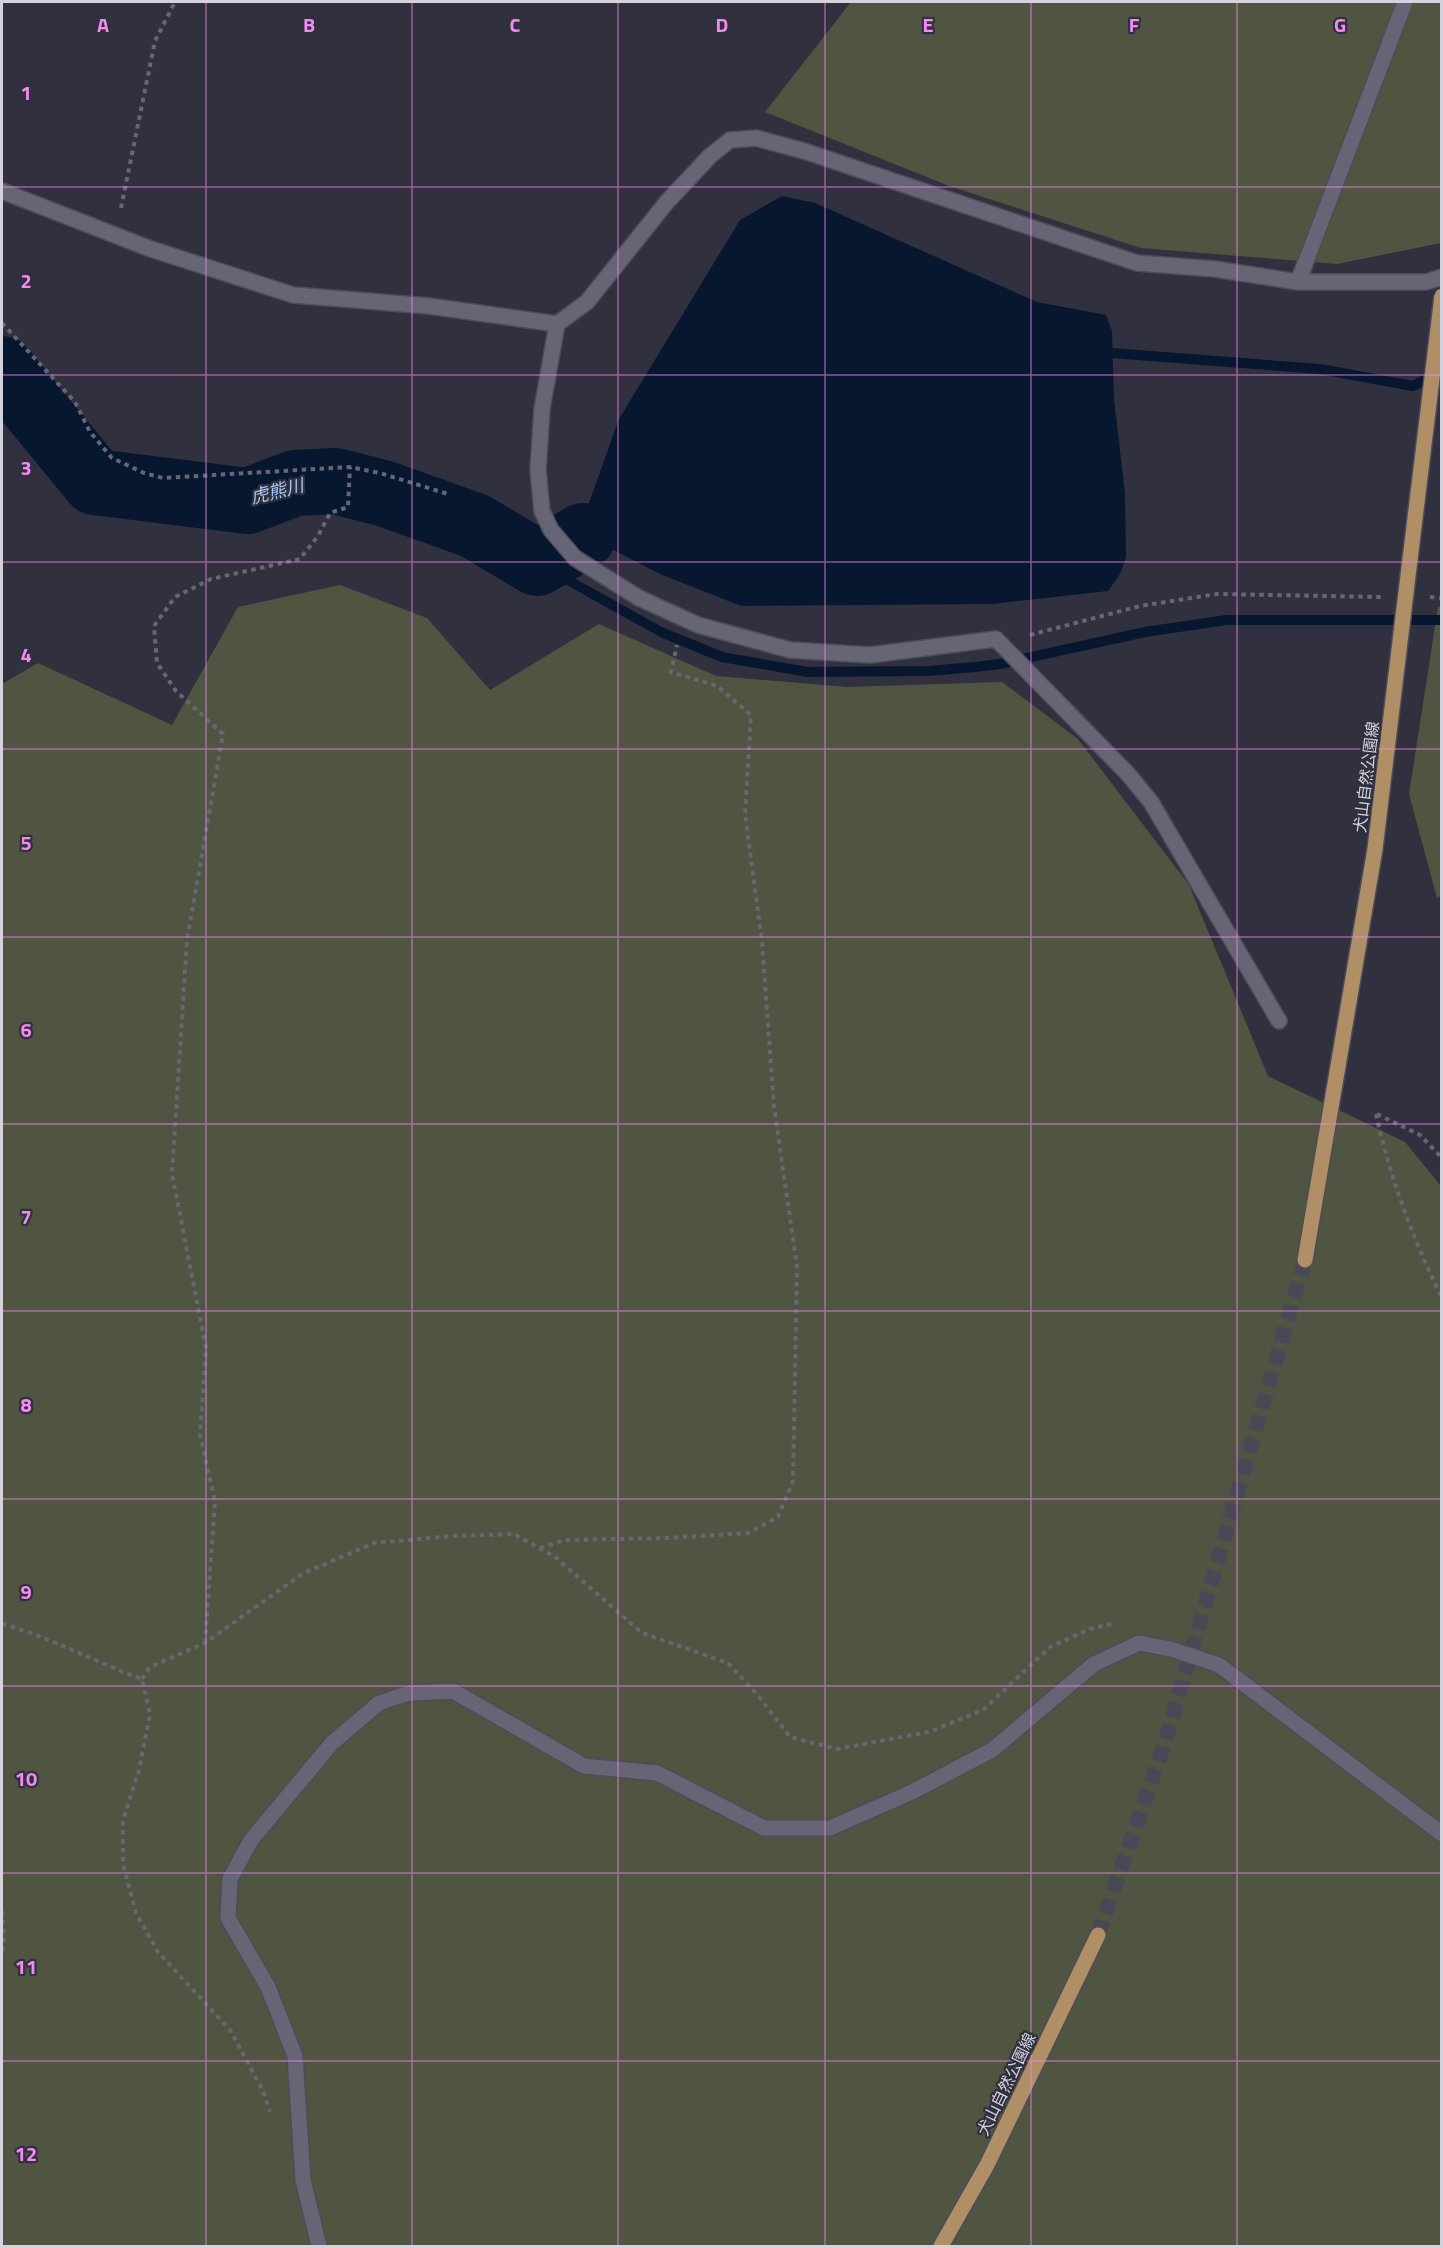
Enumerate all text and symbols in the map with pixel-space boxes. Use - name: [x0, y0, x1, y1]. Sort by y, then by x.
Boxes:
- text: A: [97, 9, 109, 40]
- text: B: [303, 9, 315, 40]
- text: C: [510, 9, 521, 40]
- text: D: [716, 9, 728, 40]
- text: E: [922, 9, 934, 40]
- text: F: [1129, 9, 1140, 40]
- text: G: [1334, 9, 1346, 40]
- text: 1: [20, 77, 32, 108]
- text: 2: [20, 265, 32, 296]
- text: 3: [20, 452, 32, 483]
- water label: 虎熊川: [248, 471, 308, 511]
- text: 4: [20, 639, 32, 670]
- street label: 犬山自然公園線: [1347, 720, 1385, 834]
- text: 5: [20, 827, 32, 858]
- text: 6: [20, 1014, 32, 1045]
- text: 7: [20, 1201, 32, 1232]
- text: 8: [20, 1389, 32, 1420]
- text: 9: [20, 1576, 32, 1607]
- text: 10: [15, 1763, 37, 1794]
- text: 11: [15, 1951, 37, 1982]
- street label: 犬山自然公園線: [971, 2028, 1041, 2140]
- text: 12: [15, 2138, 37, 2169]

